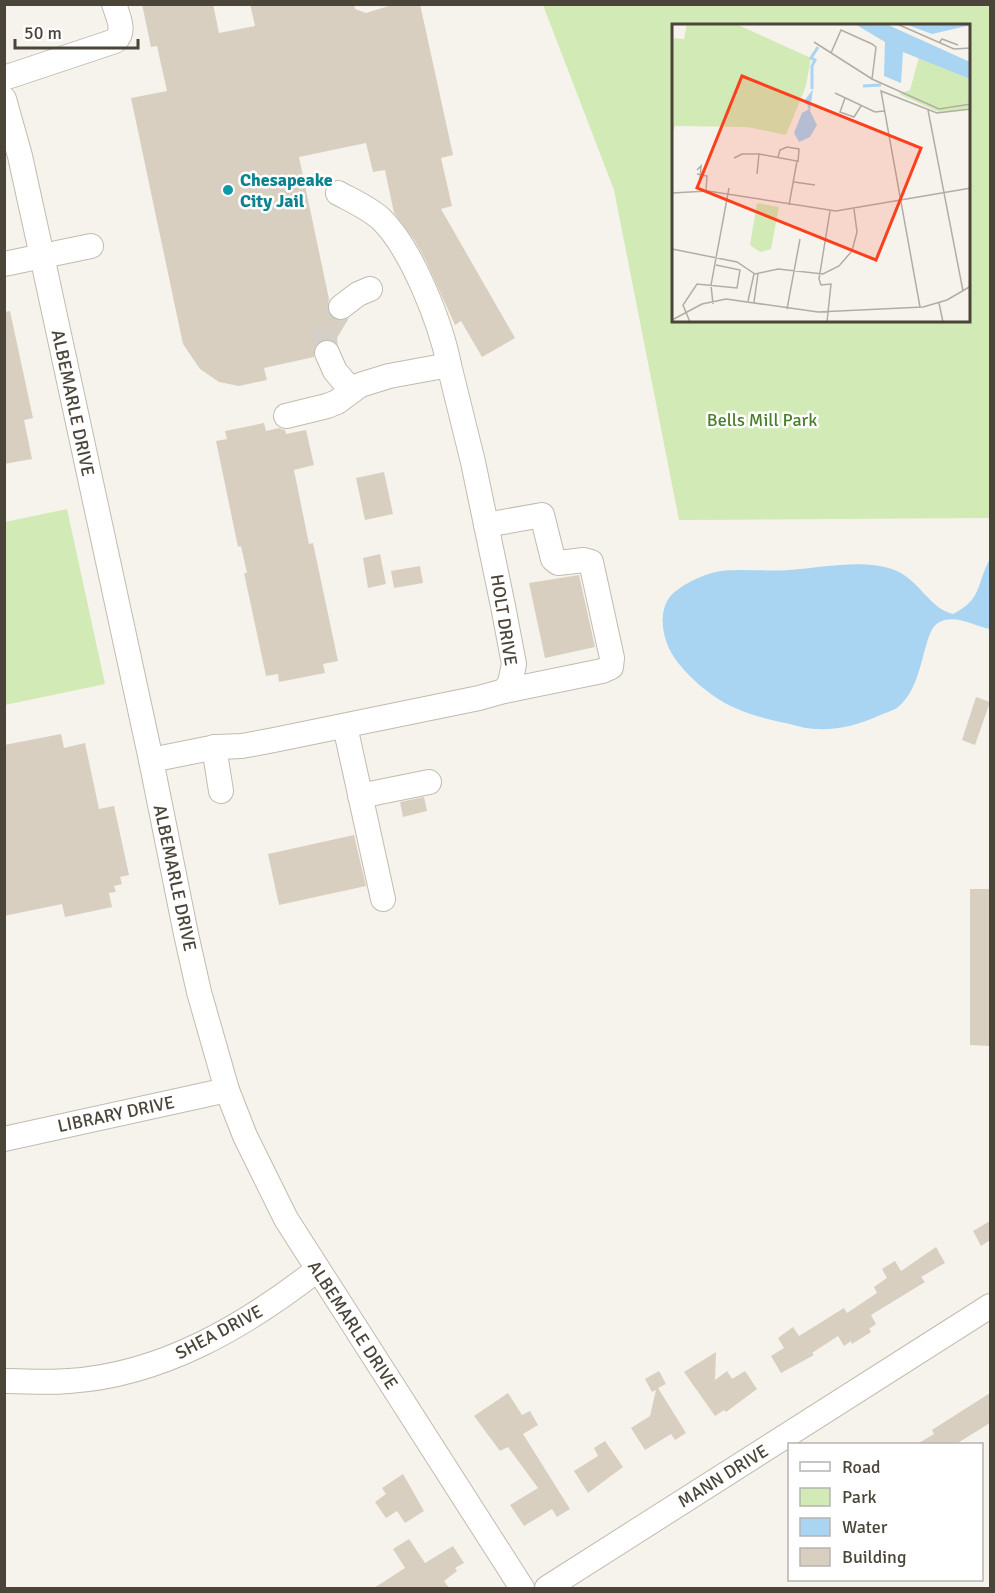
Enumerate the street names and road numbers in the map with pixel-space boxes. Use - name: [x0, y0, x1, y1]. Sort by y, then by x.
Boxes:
- street label: ALBEMARLE DRIVE: [47, 328, 99, 478]
- street label: HOLT DRIVE: [486, 573, 522, 667]
- street label: ALBEMARLE DRIVE: [149, 803, 201, 953]
- street label: LIBRARY DRIVE: [56, 1091, 176, 1137]
- street label: ALBEMARLE DRIVE: [303, 1256, 403, 1394]
- street label: SHEA DRIVE: [172, 1300, 266, 1364]
- street label: MANN DRIVE: [674, 1440, 772, 1512]

